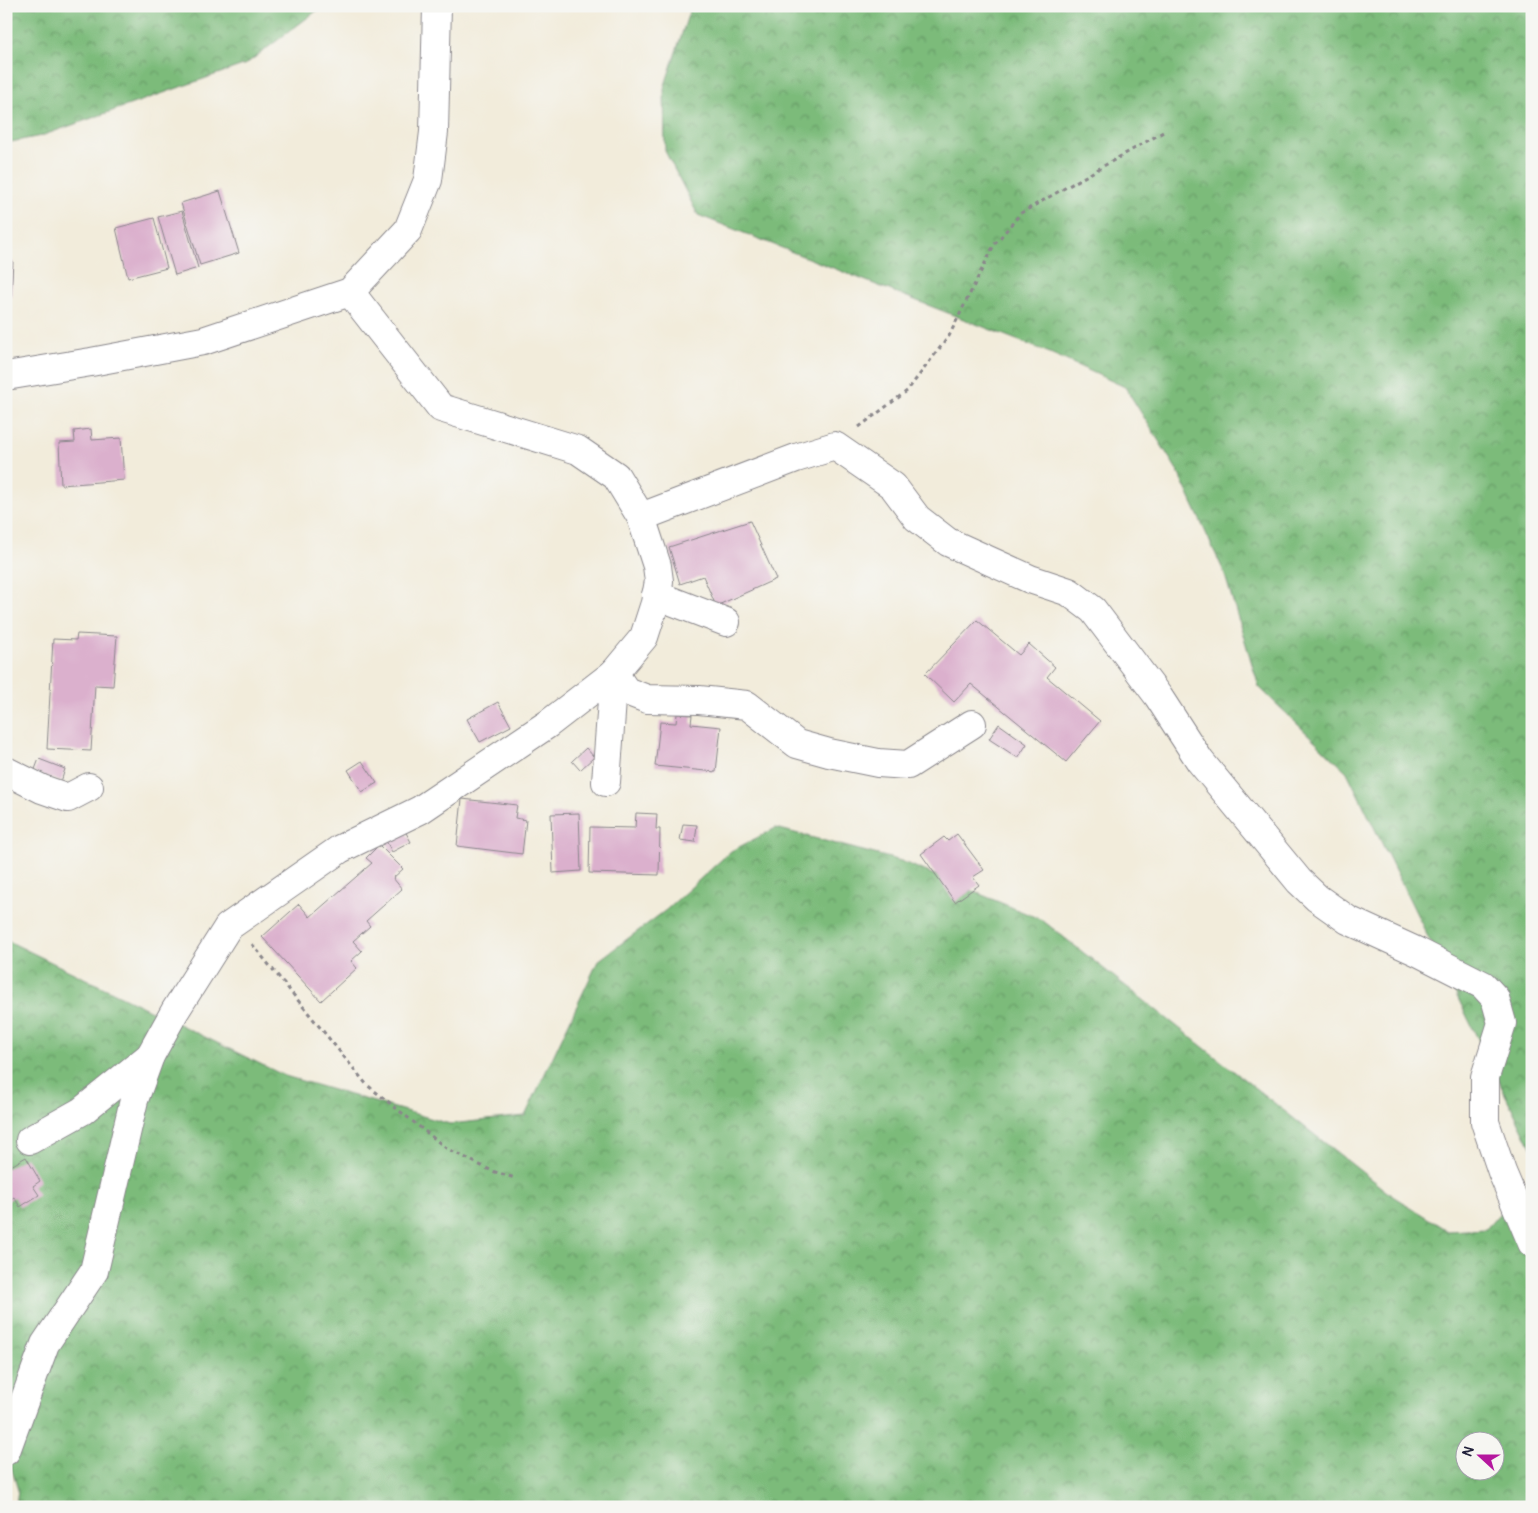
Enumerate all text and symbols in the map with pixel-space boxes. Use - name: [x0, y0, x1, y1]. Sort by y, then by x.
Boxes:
- north arrow: [1456, 1430, 1506, 1480]
- text: N: [1459, 1444, 1478, 1459]

